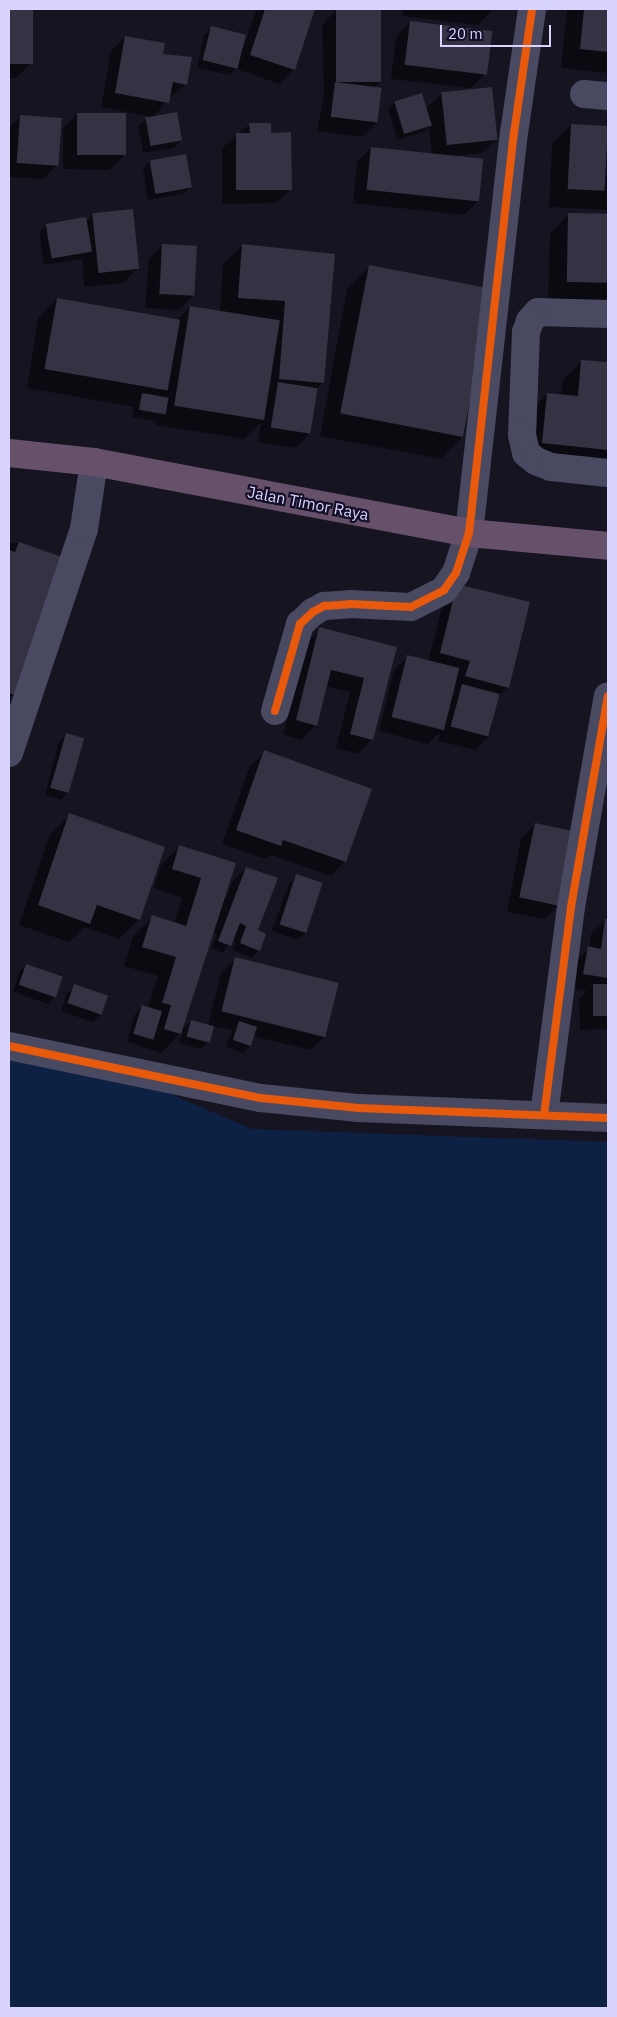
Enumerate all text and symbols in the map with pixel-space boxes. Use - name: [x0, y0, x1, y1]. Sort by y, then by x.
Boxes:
- scale bar: [442, 15, 553, 47]
- text: 20 m: [448, 24, 483, 43]
- street label: Jalan Timor Raya: [246, 482, 370, 524]

